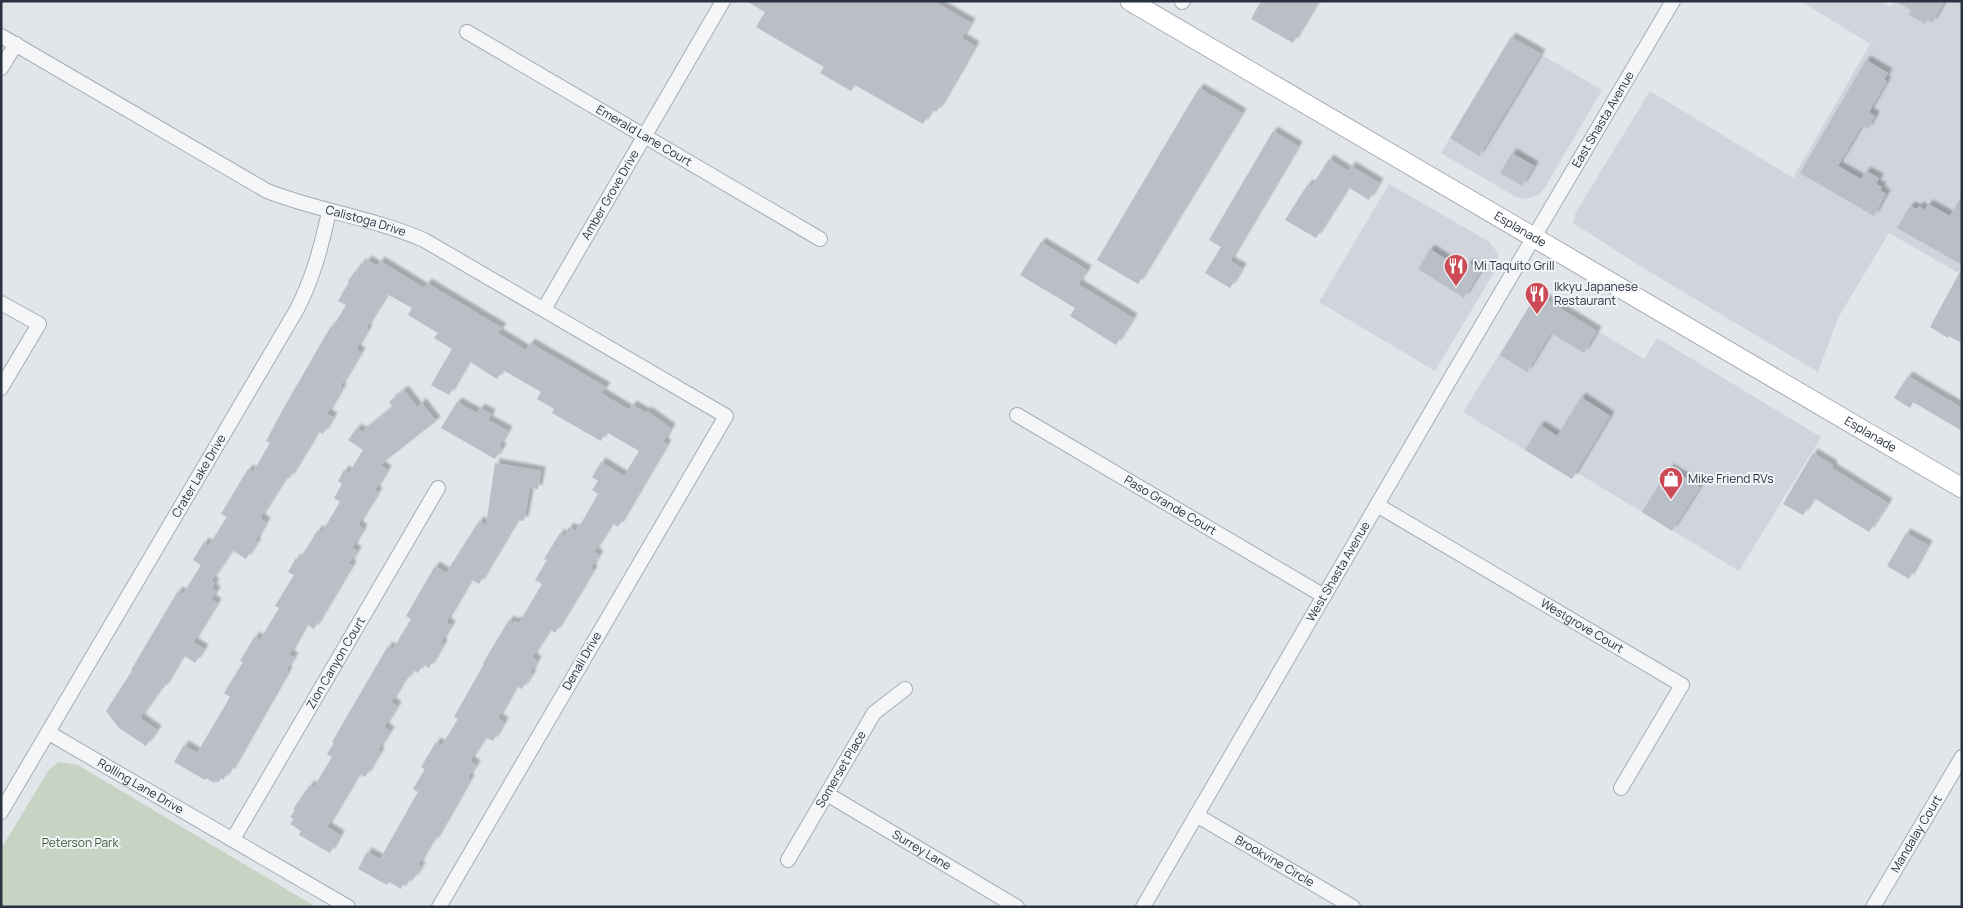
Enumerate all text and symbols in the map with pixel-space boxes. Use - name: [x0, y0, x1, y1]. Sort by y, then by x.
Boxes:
- street label: East Shasta Avenue: [1568, 68, 1638, 171]
- street label: Emerald Lane Court: [593, 101, 695, 170]
- street label: Amber Grove Drive: [577, 146, 643, 243]
- street label: Calistoga Drive: [324, 201, 409, 240]
- street label: Esplanade: [1491, 207, 1550, 251]
- restaurant icon: Mi Taquito Grill: [1443, 253, 1469, 287]
- place label: Mi Taquito Grill: [1474, 257, 1555, 274]
- place label: Ikkyu Japanese Restaurant: [1554, 278, 1638, 309]
- restaurant icon: Ikkyu Japanese Restaurant: [1524, 281, 1550, 315]
- street label: Esplanade: [1842, 412, 1900, 456]
- street label: Crater Lake Drive: [167, 431, 230, 520]
- shop icon: Mike Friend RVs: [1658, 466, 1684, 500]
- place label: Mike Friend RVs: [1688, 470, 1774, 487]
- street label: Paso Grande Court: [1121, 471, 1220, 539]
- street label: West Shasta Avenue: [1302, 518, 1374, 625]
- street label: Westgrove Court: [1537, 594, 1627, 657]
- street label: Zion Canyon Court: [302, 613, 369, 712]
- street label: Denali Drive: [558, 628, 605, 693]
- street label: Somerset Place: [811, 727, 870, 811]
- street label: Rolling Lane Drive: [95, 754, 187, 818]
- street label: Mandalay Court: [1886, 792, 1946, 876]
- street label: Surrey Lane: [889, 826, 954, 874]
- street label: Brookvine Circle: [1232, 831, 1318, 890]
- park label: Peterson Park: [42, 834, 119, 851]

